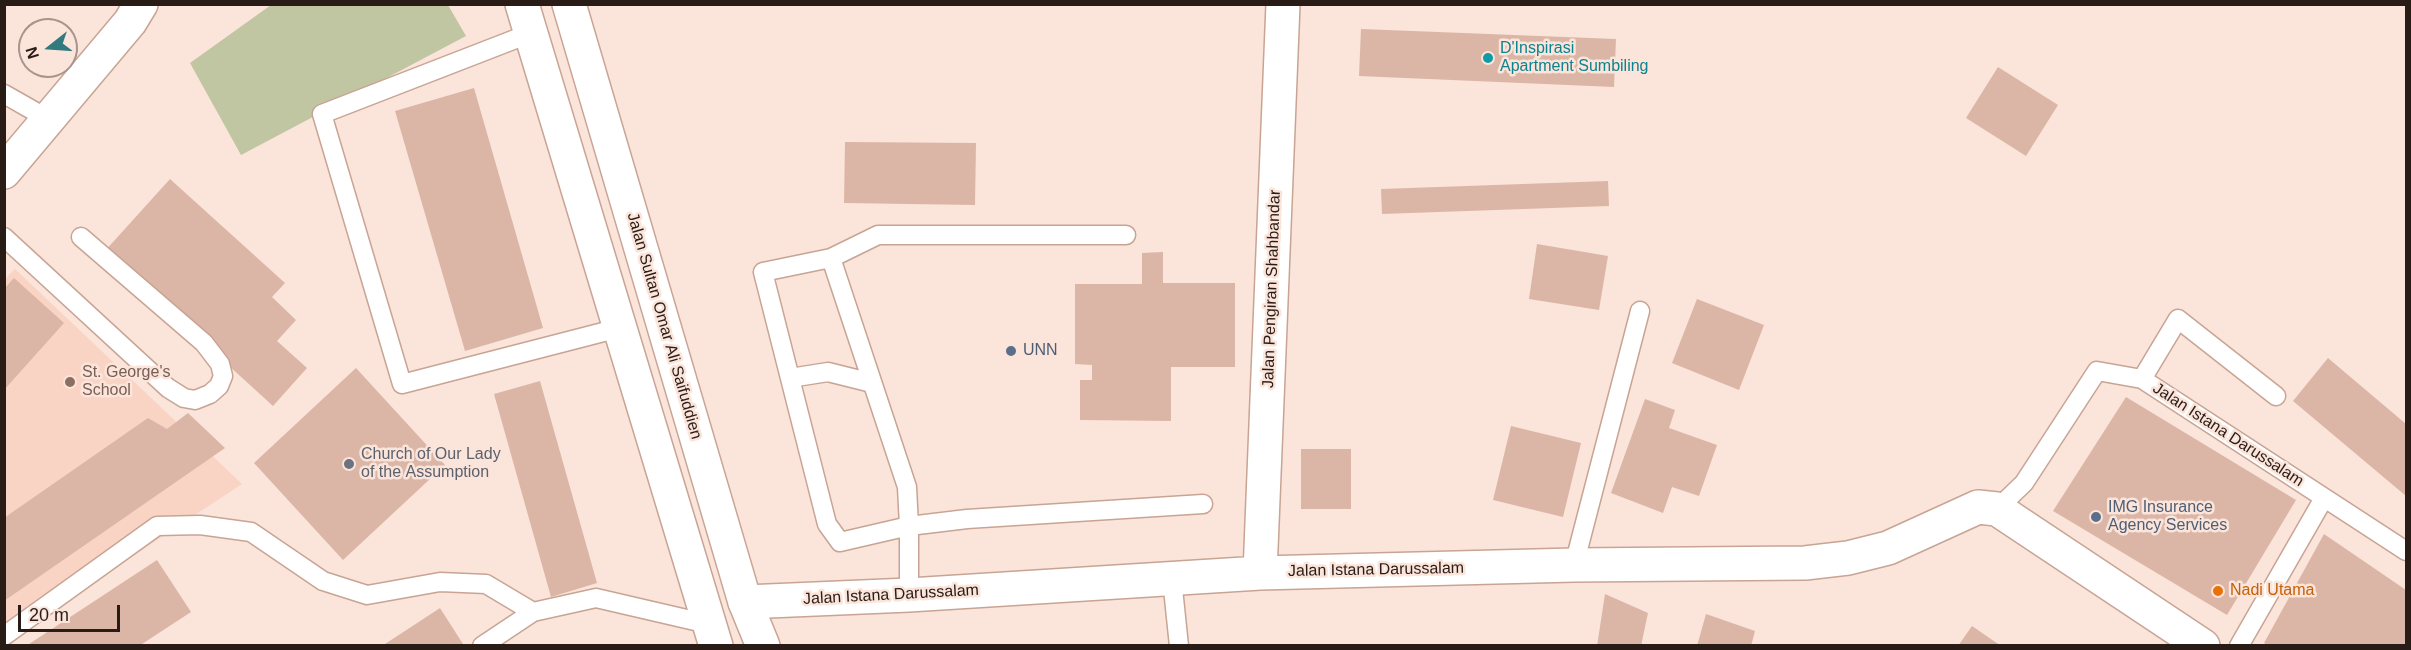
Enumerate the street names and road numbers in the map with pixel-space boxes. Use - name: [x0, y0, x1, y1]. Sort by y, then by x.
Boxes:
- street label: Jalan Pengiran Shahbandar: [1259, 190, 1285, 388]
- street label: Jalan Sultan Omar Ali Saifuddien: [622, 211, 706, 441]
- street label: Jalan Istana Darussalam: [2149, 379, 2307, 491]
- street label: Jalan Istana Darussalam: [1288, 559, 1464, 581]
- street label: Jalan Istana Darussalam: [803, 581, 979, 609]

